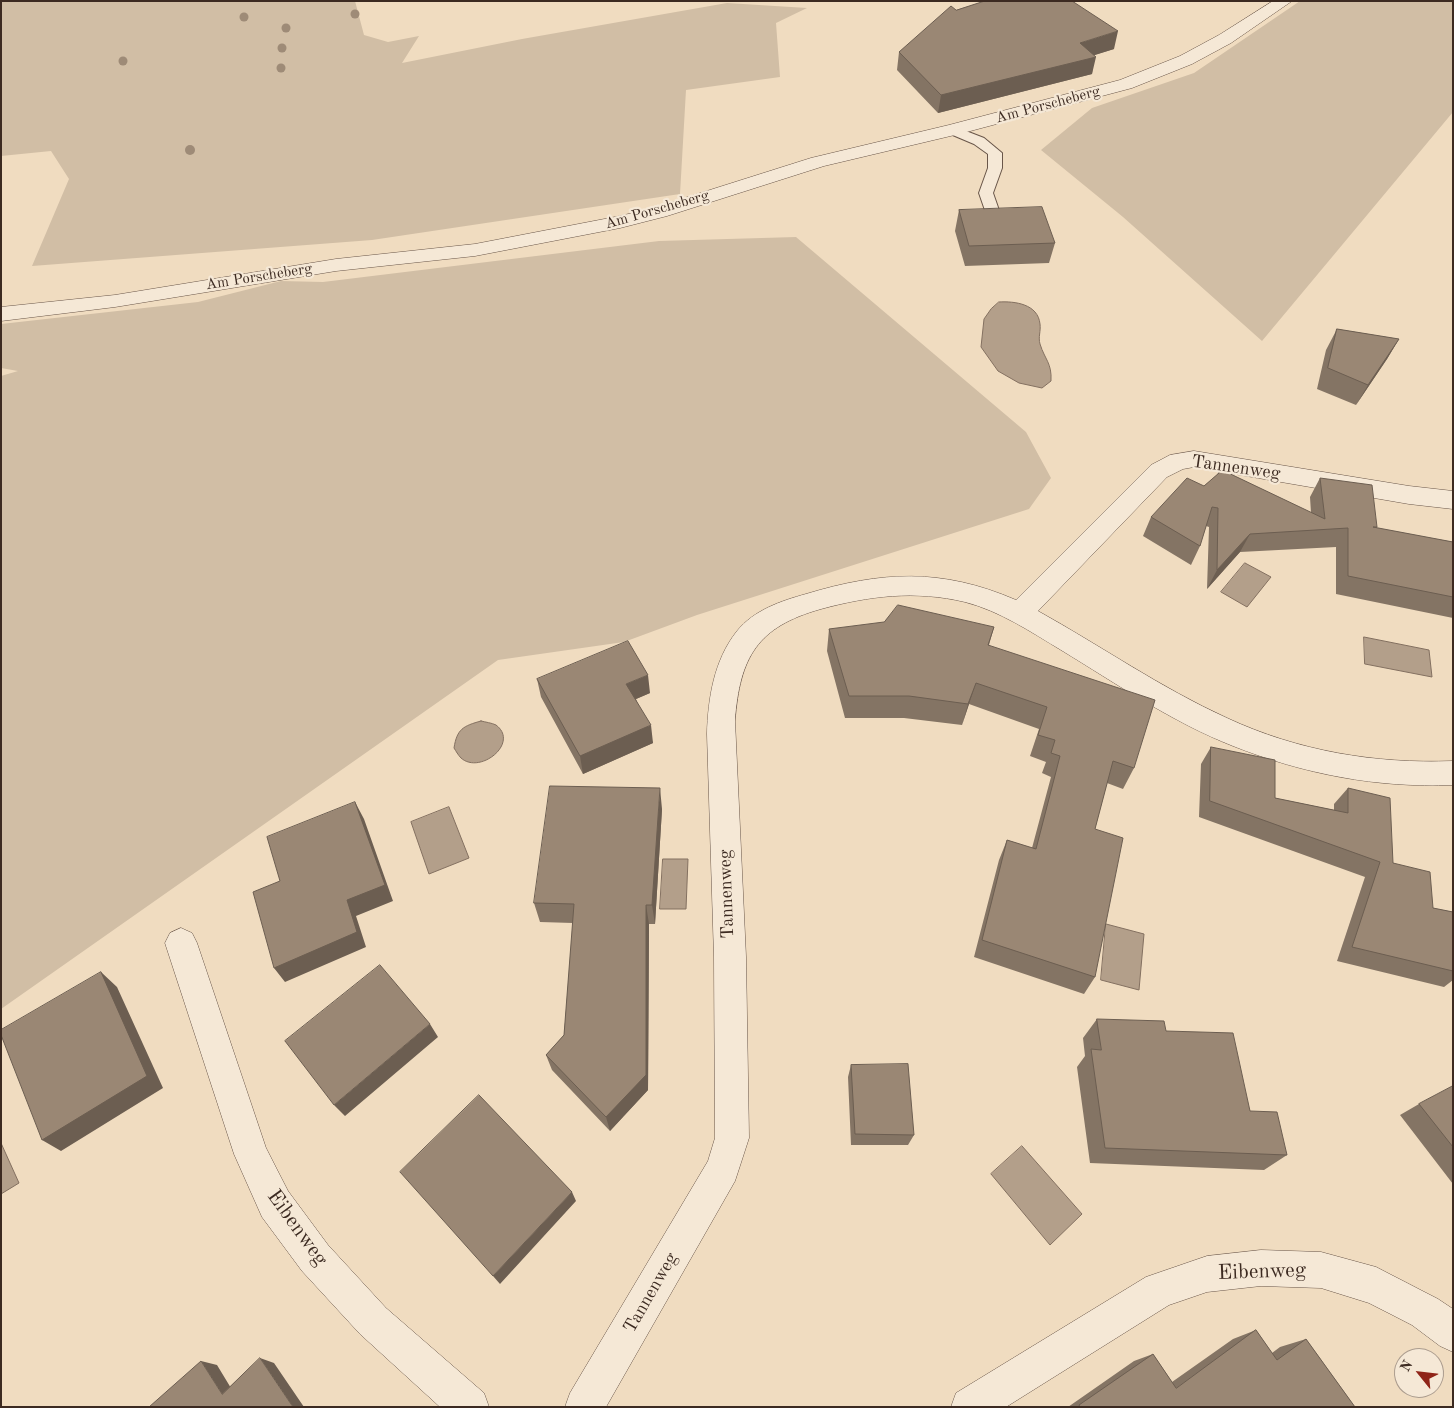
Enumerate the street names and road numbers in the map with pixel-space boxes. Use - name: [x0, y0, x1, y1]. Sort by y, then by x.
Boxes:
- street label: Am Porscheberg: [994, 82, 1102, 128]
- street label: Am Porscheberg: [603, 187, 711, 233]
- street label: Am Porscheberg: [204, 260, 314, 294]
- street label: Tannenweg: [1190, 451, 1282, 485]
- street label: Tannenweg: [715, 849, 739, 939]
- street label: Eibenweg: [261, 1185, 333, 1271]
- street label: Tannenweg: [619, 1249, 683, 1337]
- street label: Eibenweg: [1217, 1258, 1307, 1286]

